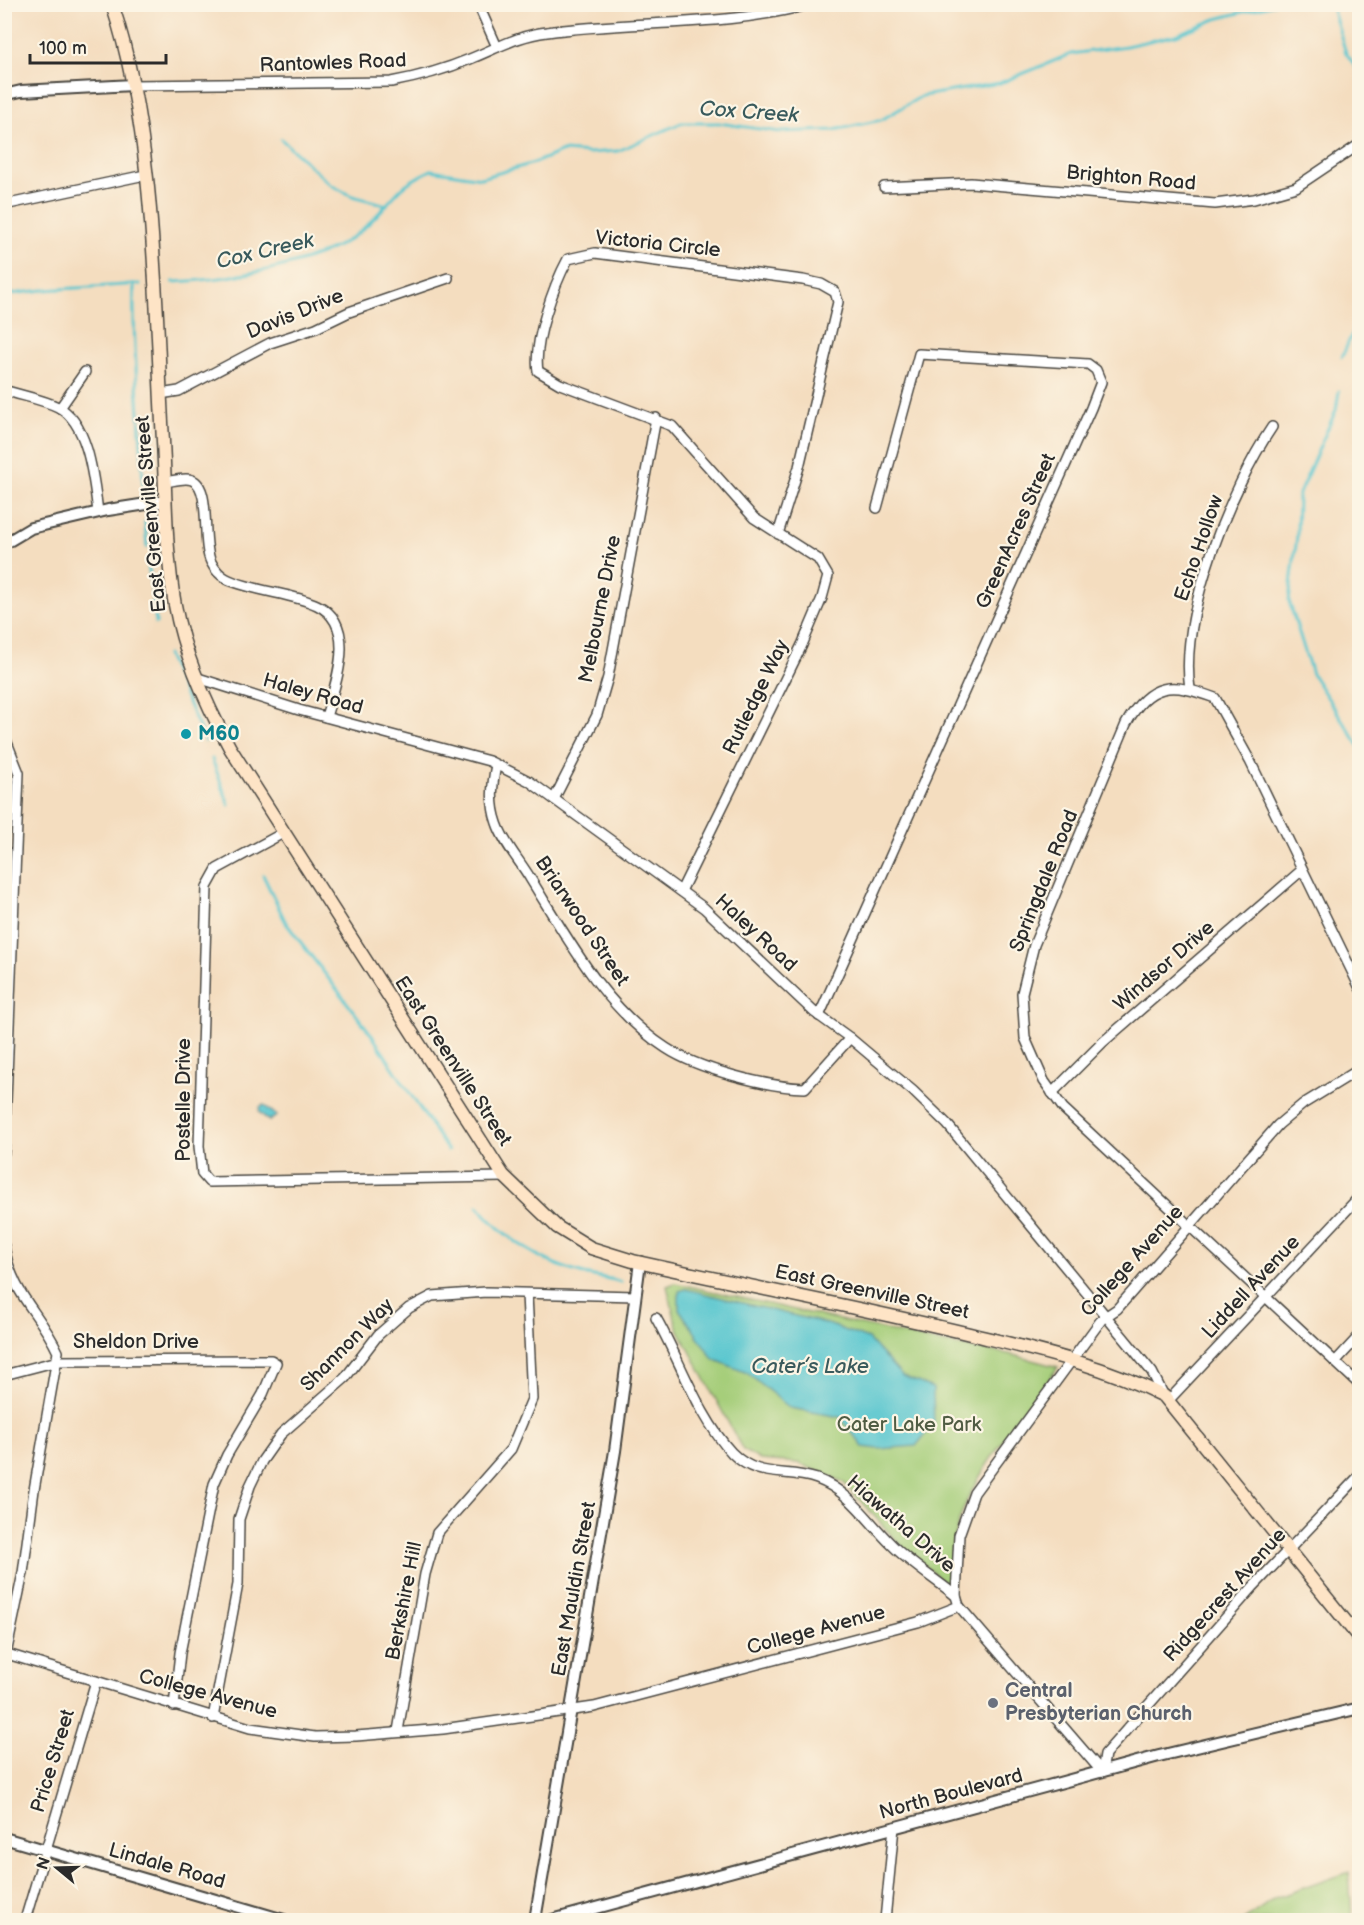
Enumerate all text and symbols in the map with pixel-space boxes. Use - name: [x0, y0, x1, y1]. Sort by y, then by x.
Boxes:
- scale bar: [30, 27, 166, 65]
- text: 100 m: [39, 38, 87, 59]
- street label: Rantowles Road: [259, 48, 407, 78]
- water label: Cox Creek: [699, 96, 800, 128]
- street label: Brighton Road: [1065, 160, 1197, 196]
- street label: Victoria Circle: [594, 225, 722, 263]
- water label: Cox Creek: [214, 227, 317, 274]
- street label: Davis Drive: [243, 284, 347, 344]
- street label: East Greenville Street: [130, 415, 172, 613]
- street label: GreenAcres Street: [971, 449, 1061, 613]
- street label: Echo Hollow: [1170, 491, 1229, 604]
- street label: Melbourne Drive: [574, 533, 626, 685]
- street label: Rutledge Way: [718, 636, 794, 758]
- street label: Haley Road: [260, 668, 366, 720]
- place label: M60: [198, 722, 240, 746]
- marker: M60: [179, 727, 193, 741]
- street label: Springdale Road: [1005, 806, 1083, 956]
- street label: Briarwood Street: [530, 851, 634, 991]
- street label: Haley Road: [710, 889, 802, 977]
- street label: Windsor Drive: [1109, 916, 1219, 1016]
- street label: East Greenville Street: [389, 972, 517, 1150]
- street label: Postelle Drive: [172, 1038, 196, 1162]
- street label: College Avenue: [1076, 1200, 1189, 1322]
- street label: Liddell Avenue: [1197, 1230, 1305, 1344]
- street label: East Greenville Street: [773, 1260, 971, 1324]
- street label: Shannon Way: [295, 1293, 399, 1397]
- street label: Sheldon Drive: [73, 1330, 199, 1354]
- water label: Cater’s Lake: [751, 1354, 869, 1379]
- park label: Cater Lake Park: [837, 1413, 982, 1437]
- street label: Hiawatha Drive: [842, 1470, 960, 1578]
- street label: East Mauldin Street: [547, 1500, 601, 1678]
- street label: Ridgecrest Avenue: [1159, 1523, 1291, 1667]
- street label: Berkshire Hill: [381, 1540, 427, 1662]
- street label: College Avenue: [744, 1600, 888, 1660]
- street label: College Avenue: [136, 1664, 280, 1724]
- place label: Central Presbyterian Church: [1005, 1679, 1192, 1726]
- marker: Central Presbyterian Church: [986, 1696, 1000, 1710]
- street label: Price Street: [26, 1706, 80, 1816]
- street label: North Boulevard: [877, 1763, 1025, 1825]
- north arrow: [27, 1838, 87, 1898]
- street label: Lindale Road: [106, 1838, 228, 1894]
- text: N: [33, 1855, 55, 1872]

